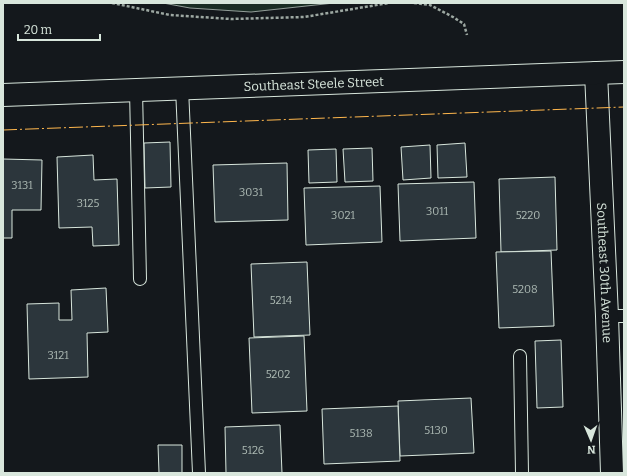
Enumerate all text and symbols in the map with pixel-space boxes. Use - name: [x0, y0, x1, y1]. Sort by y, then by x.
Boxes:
- scale bar: [18, 16, 100, 42]
- text: 20 m: [24, 23, 53, 37]
- street label: Southeast Steele Street: [243, 73, 384, 94]
- house number: 3131: [11, 179, 33, 192]
- house number: 3031: [239, 186, 264, 199]
- house number: 3125: [77, 197, 99, 210]
- street label: Southeast 30th Avenue: [594, 202, 615, 343]
- house number: 3011: [426, 205, 449, 218]
- house number: 3021: [331, 209, 355, 222]
- house number: 5220: [516, 209, 540, 222]
- house number: 5208: [512, 283, 538, 296]
- house number: 5214: [270, 294, 293, 307]
- house number: 3121: [47, 349, 69, 362]
- house number: 5202: [266, 368, 290, 381]
- north arrow: [571, 420, 611, 460]
- house number: 5130: [424, 424, 448, 437]
- house number: 5138: [349, 427, 373, 440]
- text: N: [586, 443, 596, 456]
- house number: 5126: [242, 444, 264, 457]

